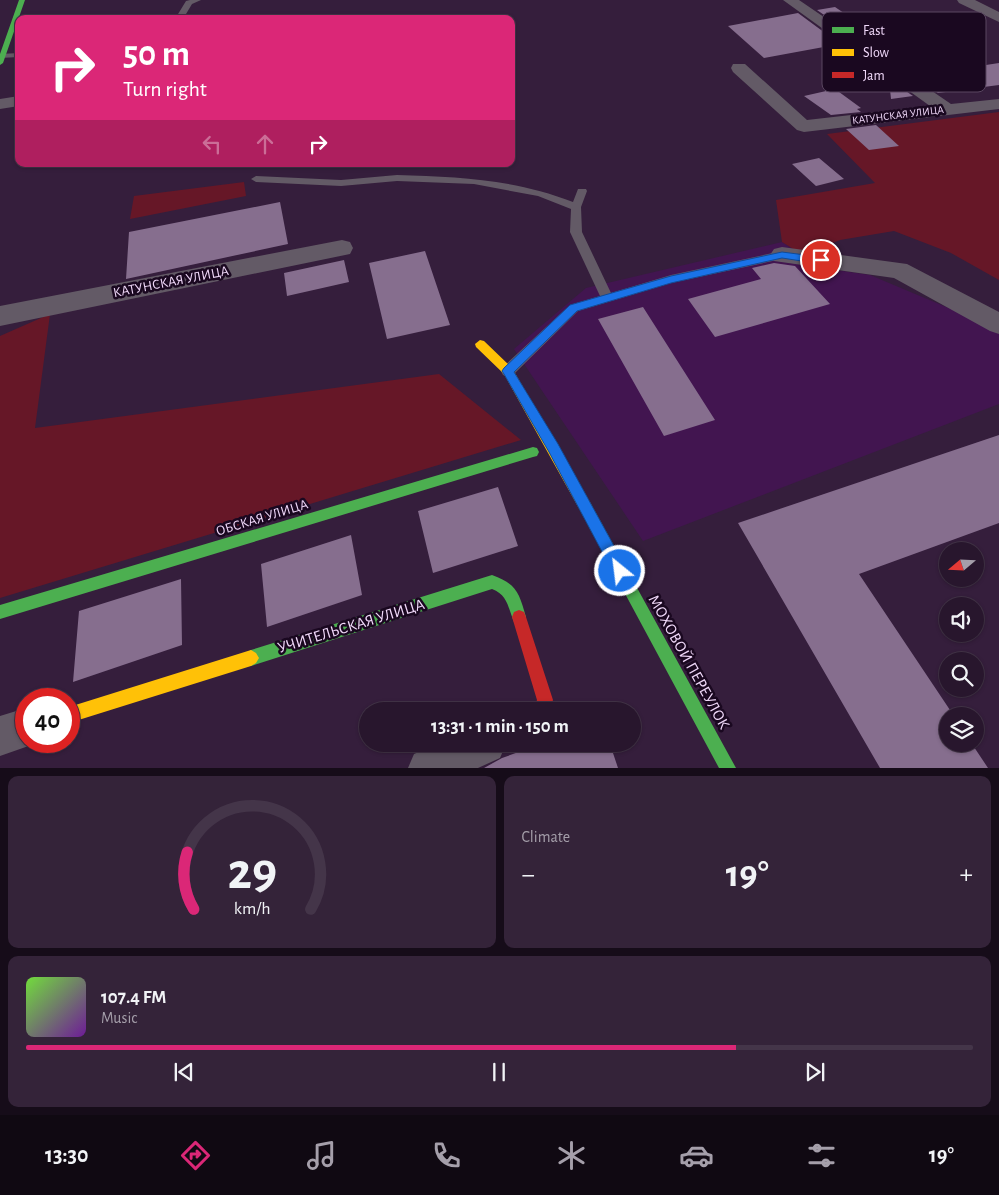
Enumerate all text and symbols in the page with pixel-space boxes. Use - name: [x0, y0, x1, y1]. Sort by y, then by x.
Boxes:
- legend: [822, 12, 986, 92]
- text: Fast: [863, 24, 885, 38]
- icon: right: [40, 35, 105, 100]
- text: 50 m: [123, 37, 190, 72]
- text: Slow: [863, 46, 890, 60]
- text: Jam: [863, 69, 885, 83]
- text: Turn right: [123, 78, 207, 100]
- street label: КАТУНСКАЯ УЛИЦА: [852, 104, 945, 126]
- icon: left: [198, 130, 226, 158]
- icon: ahead: [251, 130, 279, 158]
- icon: right: [304, 130, 332, 158]
- pin: [800, 239, 842, 281]
- icon: arrive: [807, 246, 835, 274]
- street label: КАТУНСКАЯ УЛИЦА: [112, 264, 230, 300]
- street label: ОБСКАЯ УЛИЦА: [214, 497, 310, 539]
- north arrow: [939, 542, 984, 588]
- map controls: [939, 542, 984, 752]
- position arrow: [593, 544, 645, 596]
- street label: МОХОВОЙ ПЕРЕУЛОК: [645, 592, 733, 732]
- street label: УЧИТЕЛЬСКАЯ УЛИЦА: [276, 596, 427, 656]
- button: sound: [939, 597, 984, 642]
- button: search: [939, 652, 984, 697]
- speed limit sign: 40: [15, 688, 80, 753]
- button: layers: [939, 707, 984, 752]
- text: 13:31 · 1 min · 150 m: [431, 717, 569, 736]
- text: Climate: [522, 829, 570, 845]
- text: 29: [227, 846, 277, 898]
- text: 19°: [726, 856, 769, 894]
- text: −: [522, 861, 535, 889]
- text: +: [960, 861, 973, 889]
- text: km/h: [233, 900, 270, 918]
- text: 107.4 FM: [101, 988, 166, 1007]
- text: Music: [101, 1010, 137, 1026]
- icon: previous: [170, 1058, 198, 1086]
- icon: pause: [485, 1058, 513, 1086]
- icon: next: [801, 1058, 829, 1086]
- icon: directions: [178, 1138, 213, 1173]
- icon: music: [304, 1138, 339, 1173]
- icon: phone: [429, 1138, 464, 1173]
- icon: climate: [554, 1138, 589, 1173]
- icon: car: [679, 1138, 714, 1173]
- icon: filters: [804, 1138, 839, 1173]
- text: 13:30: [45, 1144, 88, 1166]
- text: 19°: [929, 1144, 954, 1166]

